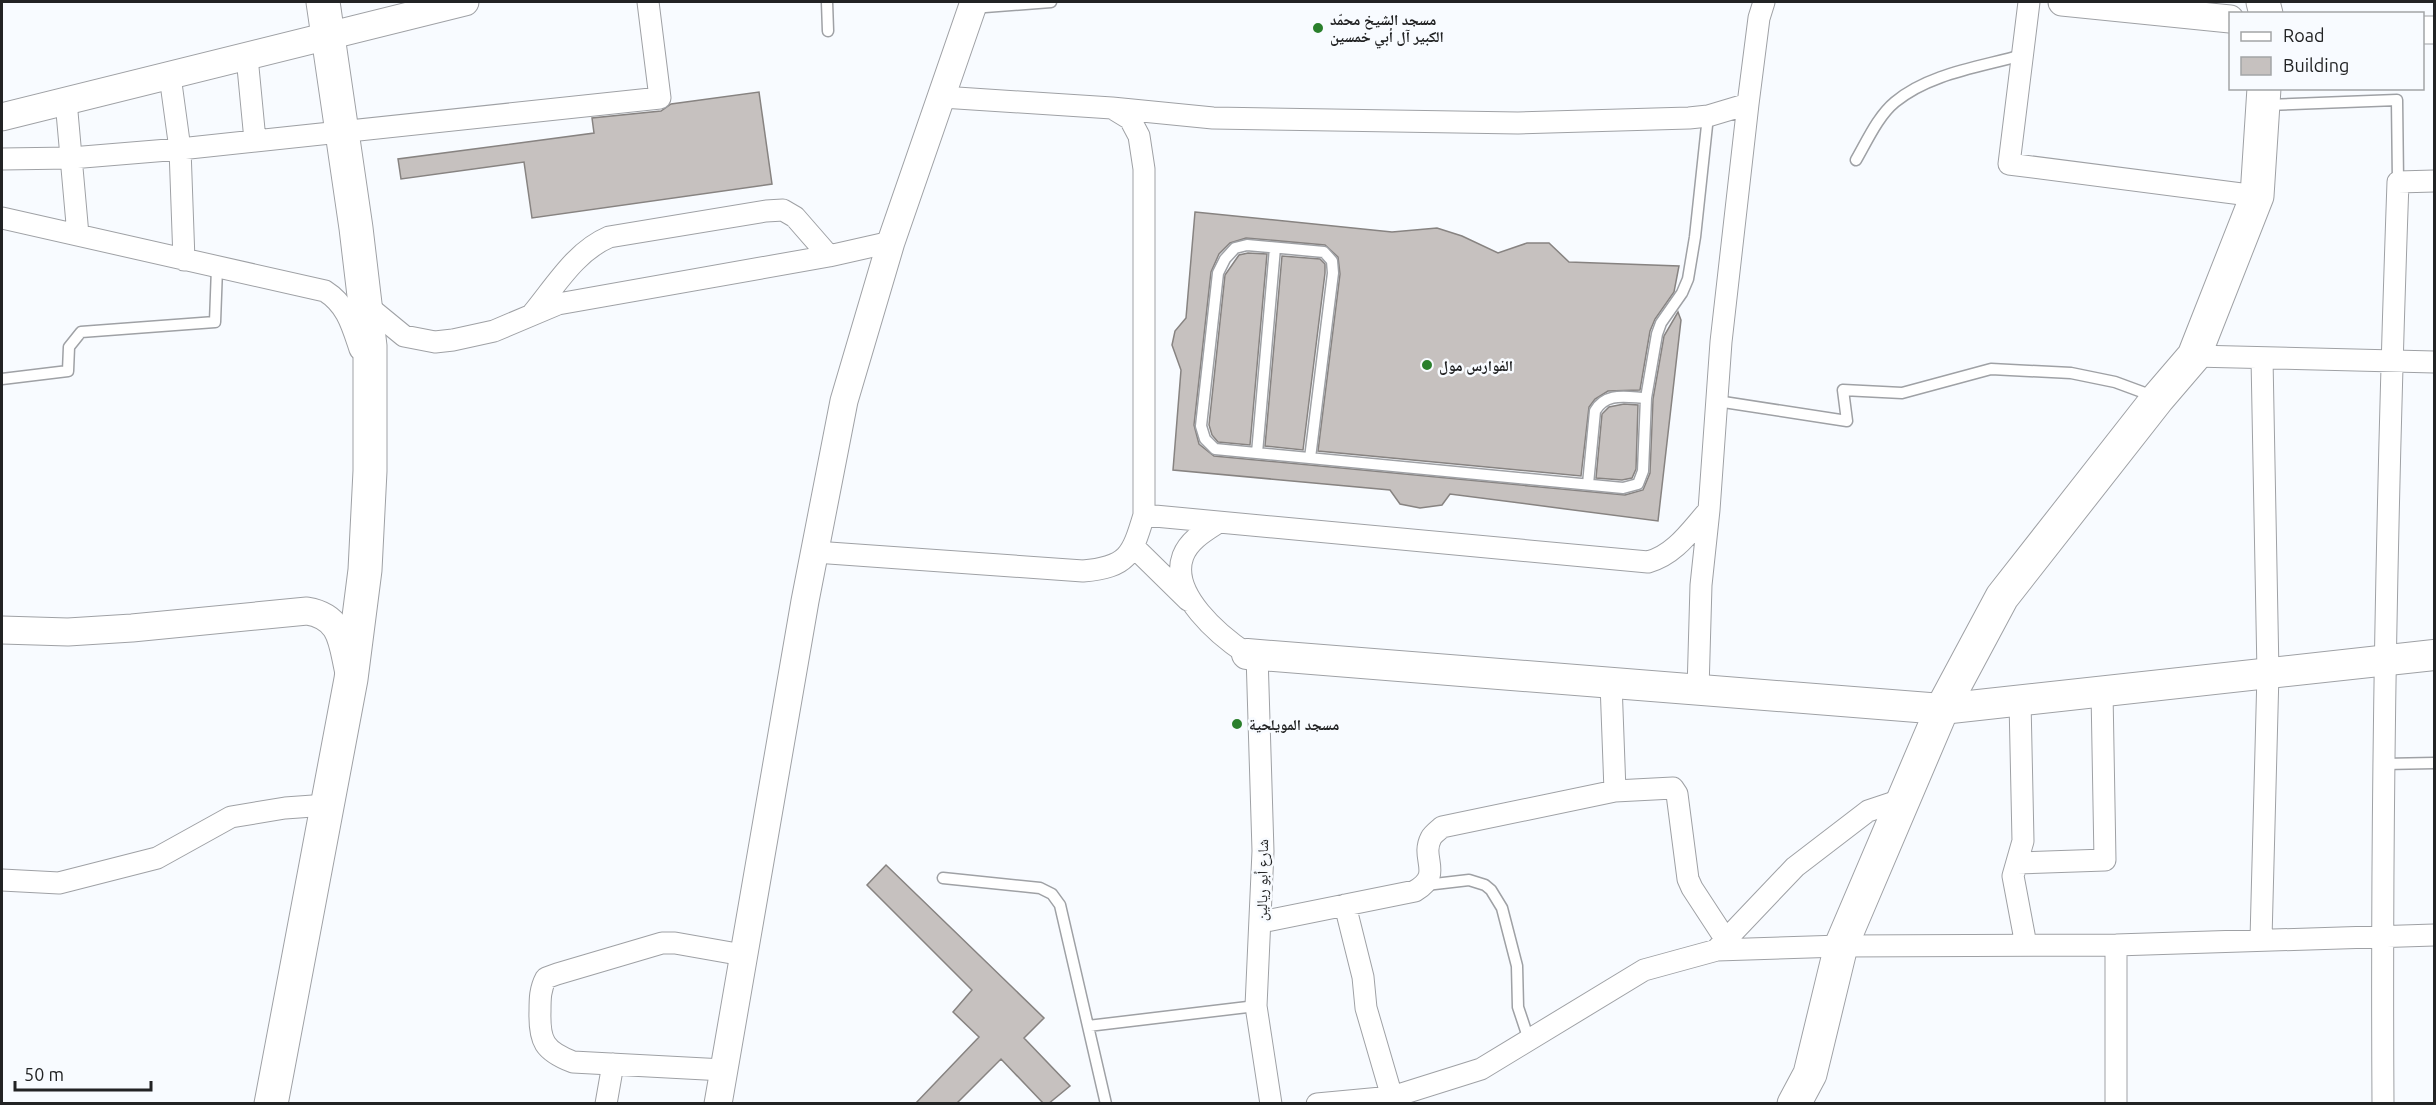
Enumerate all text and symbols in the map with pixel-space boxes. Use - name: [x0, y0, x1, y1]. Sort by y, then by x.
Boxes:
- place label: مسجد الشيخ محمّد الكبير آل أبي خمسين: [1330, 11, 1444, 48]
- legend: [2229, 12, 2424, 90]
- marker: مسجد الشيخ محمّد الكبير آل أبي خمسين: [1311, 21, 1325, 35]
- text: Road: [2283, 25, 2325, 45]
- text: Building: [2283, 55, 2349, 75]
- place label: الفوارس مول: [1439, 357, 1513, 375]
- marker: الفوارس مول: [1420, 358, 1434, 372]
- place label: مسجد المويلحية: [1249, 716, 1339, 733]
- marker: مسجد المويلحية: [1230, 717, 1244, 731]
- street label: شارع أبو ريالين: [1253, 839, 1273, 921]
- scale bar: [15, 1054, 152, 1092]
- text: 50 m: [24, 1064, 64, 1084]

